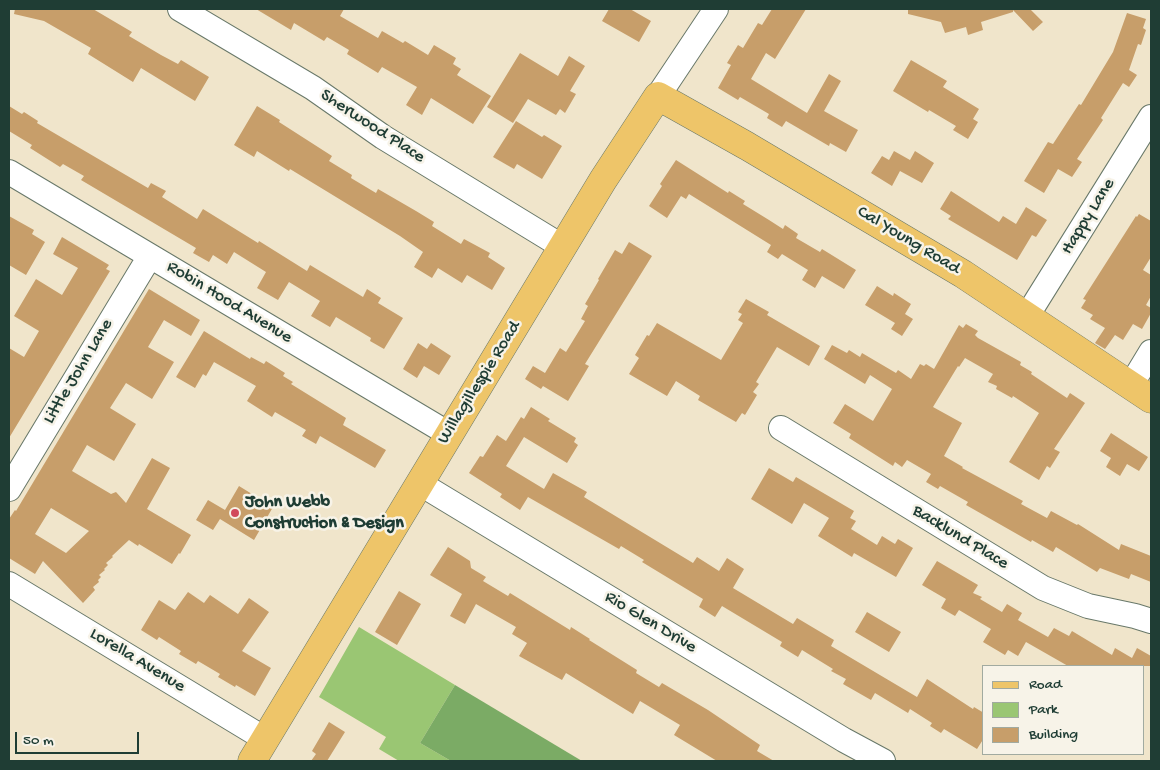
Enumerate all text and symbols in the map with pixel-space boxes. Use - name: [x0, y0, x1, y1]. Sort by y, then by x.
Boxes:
- street label: Sherwood Place: [316, 85, 428, 169]
- street label: Happy Lane: [1057, 175, 1121, 259]
- street label: Cal Young Road: [853, 202, 963, 280]
- street label: Robin Hood Avenue: [162, 257, 296, 349]
- street label: Little John Lane: [39, 316, 119, 428]
- street label: Willagillespie Road: [434, 318, 526, 448]
- place label: John Webb Construction & Design: [245, 492, 404, 534]
- street label: Backlund Place: [908, 501, 1012, 575]
- marker: John Webb Construction & Design: [229, 507, 241, 519]
- street label: Rio Glen Drive: [600, 587, 700, 659]
- street label: Lorella Avenue: [85, 624, 189, 698]
- legend: [982, 665, 1145, 755]
- text: Road: [1029, 676, 1062, 694]
- text: Park: [1029, 701, 1058, 719]
- scale bar: [18, 722, 141, 754]
- text: Building: [1029, 726, 1078, 744]
- text: 50 m: [23, 732, 54, 750]

